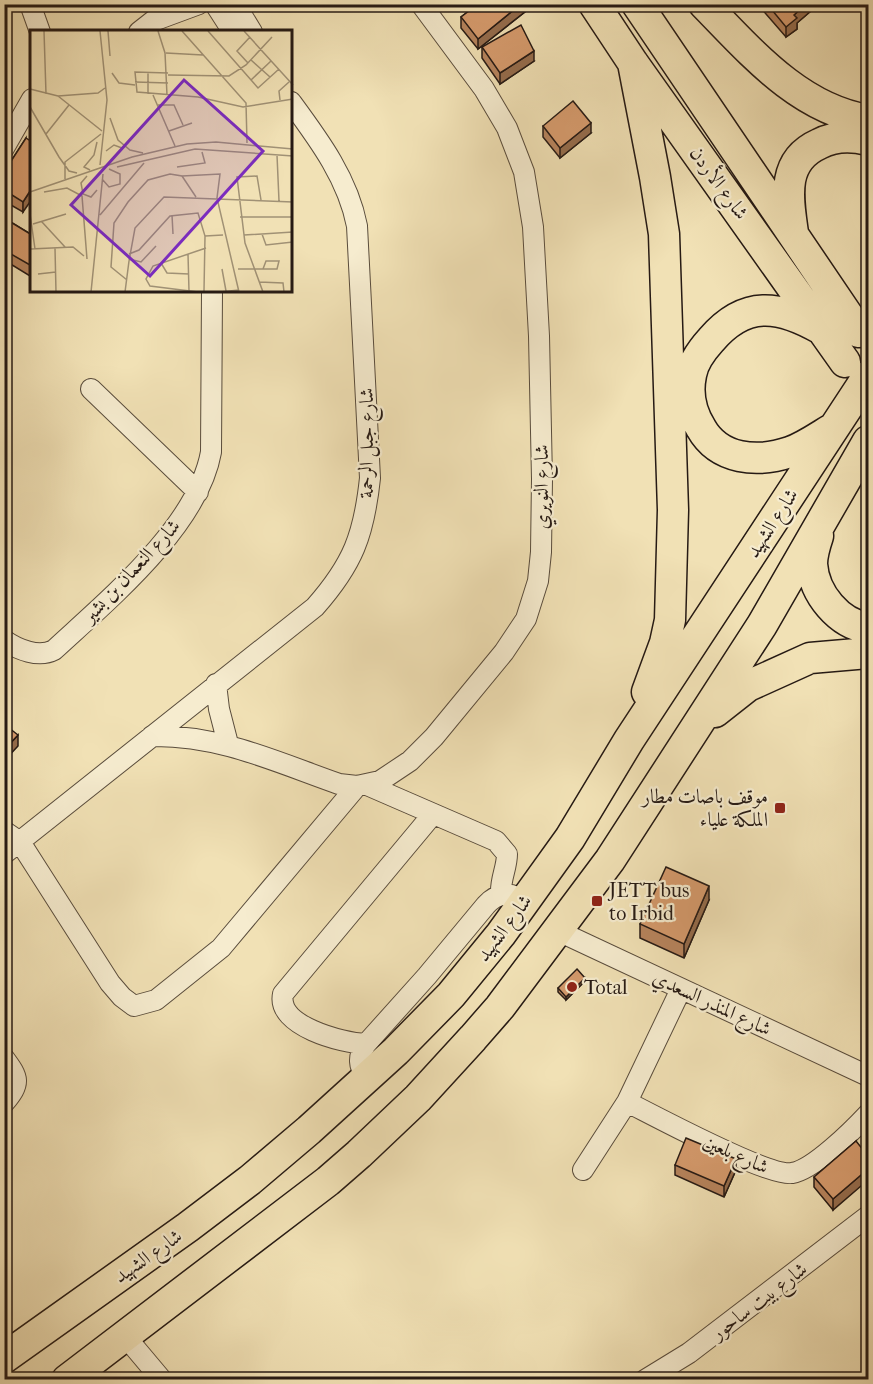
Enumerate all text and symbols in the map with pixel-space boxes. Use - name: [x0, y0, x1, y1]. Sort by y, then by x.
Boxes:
- inset map: [30, 30, 292, 292]
- street label: شارع الأردن: [680, 140, 756, 228]
- street label: شارع جبل الرحمة: [355, 388, 384, 498]
- street label: شارع النويري: [530, 444, 559, 530]
- street label: شارع الشهيد: [741, 484, 808, 565]
- street label: شارع النعمان بن بشير: [76, 515, 189, 633]
- place label: موقف باصات مطار الملكة علياء: [640, 785, 768, 831]
- marker: موقف باصات مطار الملكة علياء: [773, 801, 787, 815]
- place label: JETT bus to Irbid: [607, 879, 689, 925]
- street label: شارع الشهيد: [471, 890, 541, 970]
- marker: JETT bus to Irbid: [590, 894, 604, 908]
- street label: شارع المنذر السعدي: [646, 965, 775, 1046]
- place label: Total: [584, 976, 628, 999]
- marker: Total: [565, 980, 579, 994]
- street label: شارع بلعين: [697, 1129, 772, 1184]
- street label: شارع الشهيد: [109, 1224, 190, 1293]
- street label: شارع بيت ساحور: [705, 1257, 815, 1351]

